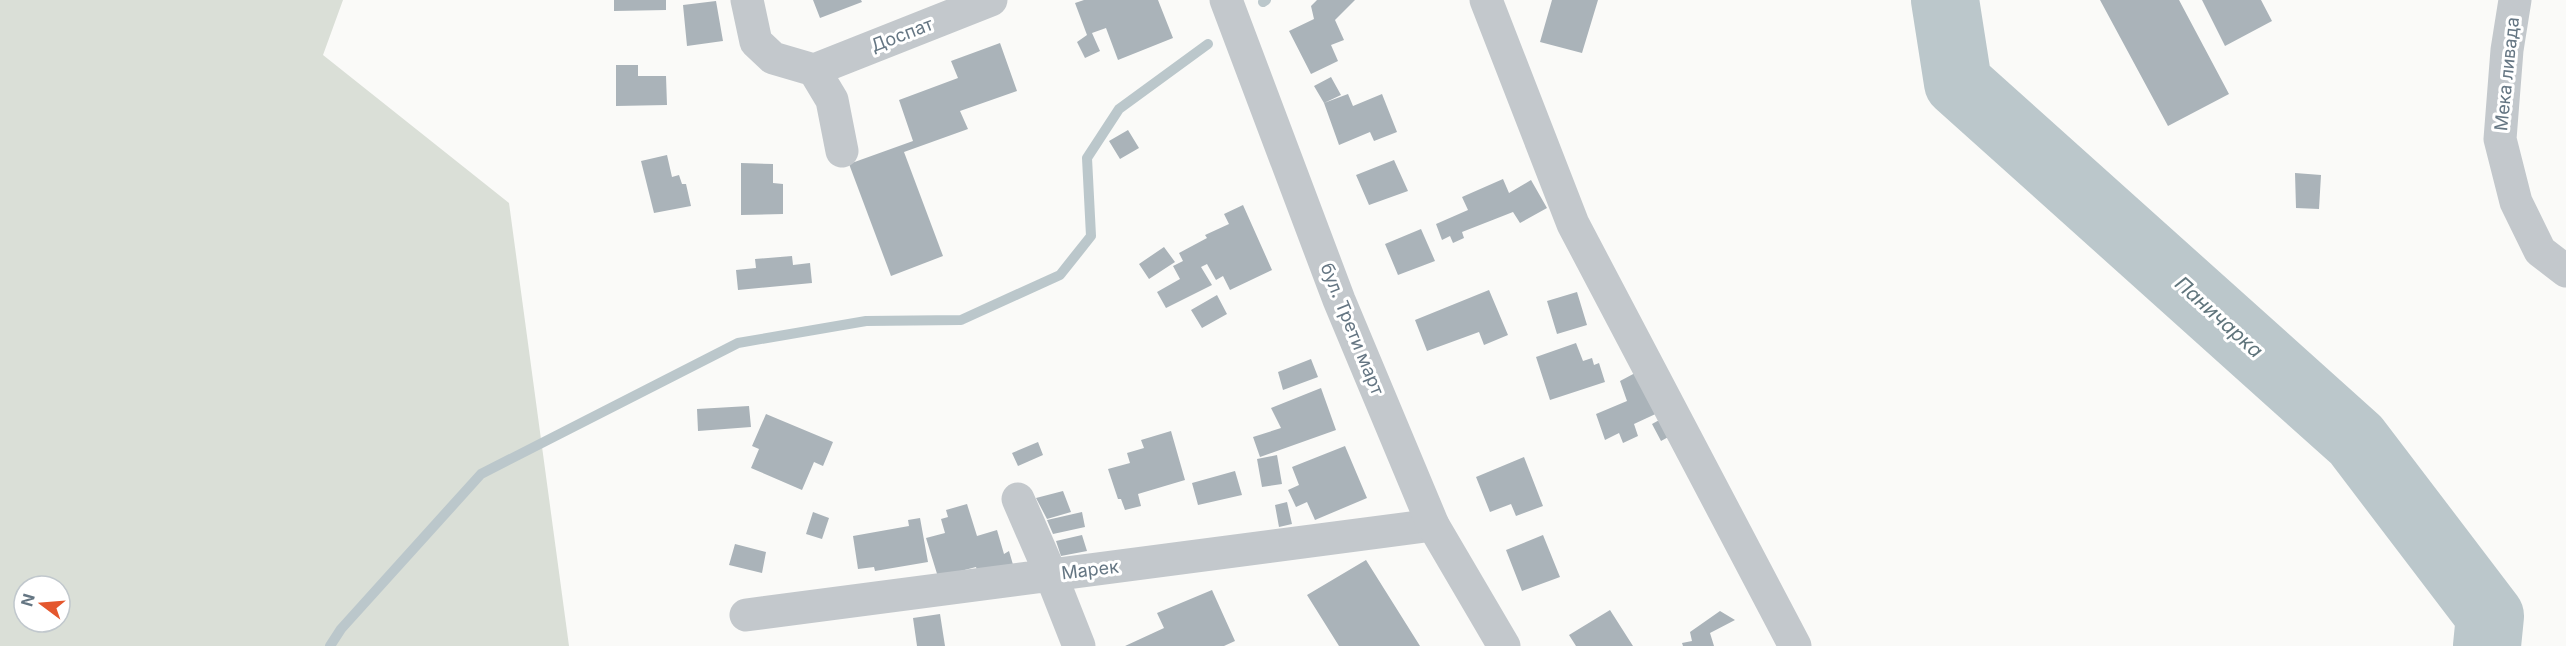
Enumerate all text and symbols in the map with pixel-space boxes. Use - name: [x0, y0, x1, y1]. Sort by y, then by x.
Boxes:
- street label: Доспат: [868, 13, 936, 56]
- street label: Мека ливада: [2490, 16, 2523, 132]
- street label: бул. Трети март: [1316, 260, 1389, 398]
- water label: Паничарка: [2170, 271, 2268, 363]
- street label: Марек: [1060, 556, 1120, 583]
- north arrow: [12, 574, 72, 634]
- text: N: [16, 591, 39, 608]

